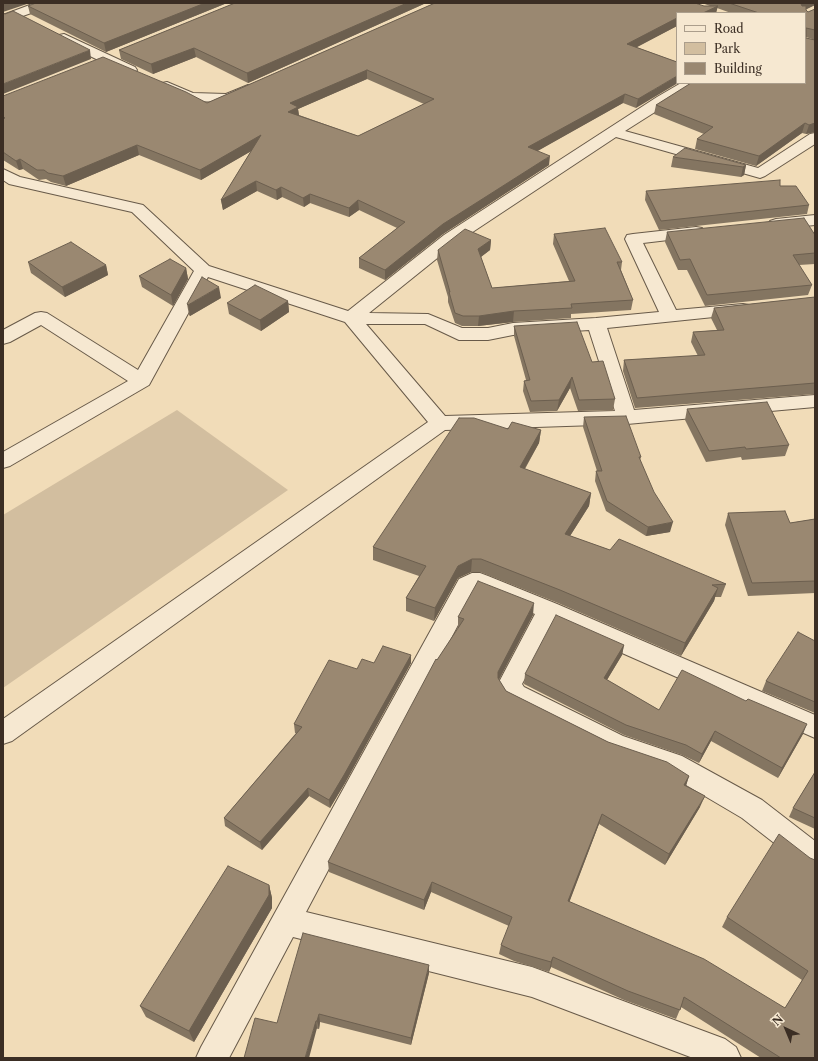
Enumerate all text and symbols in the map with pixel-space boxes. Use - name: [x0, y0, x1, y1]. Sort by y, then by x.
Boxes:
- legend: [676, 12, 806, 84]
- text: Road: [714, 21, 744, 36]
- text: Park: [714, 41, 740, 56]
- text: Building: [714, 61, 762, 76]
- north arrow: [766, 1009, 806, 1049]
- text: N: [769, 1012, 786, 1029]

